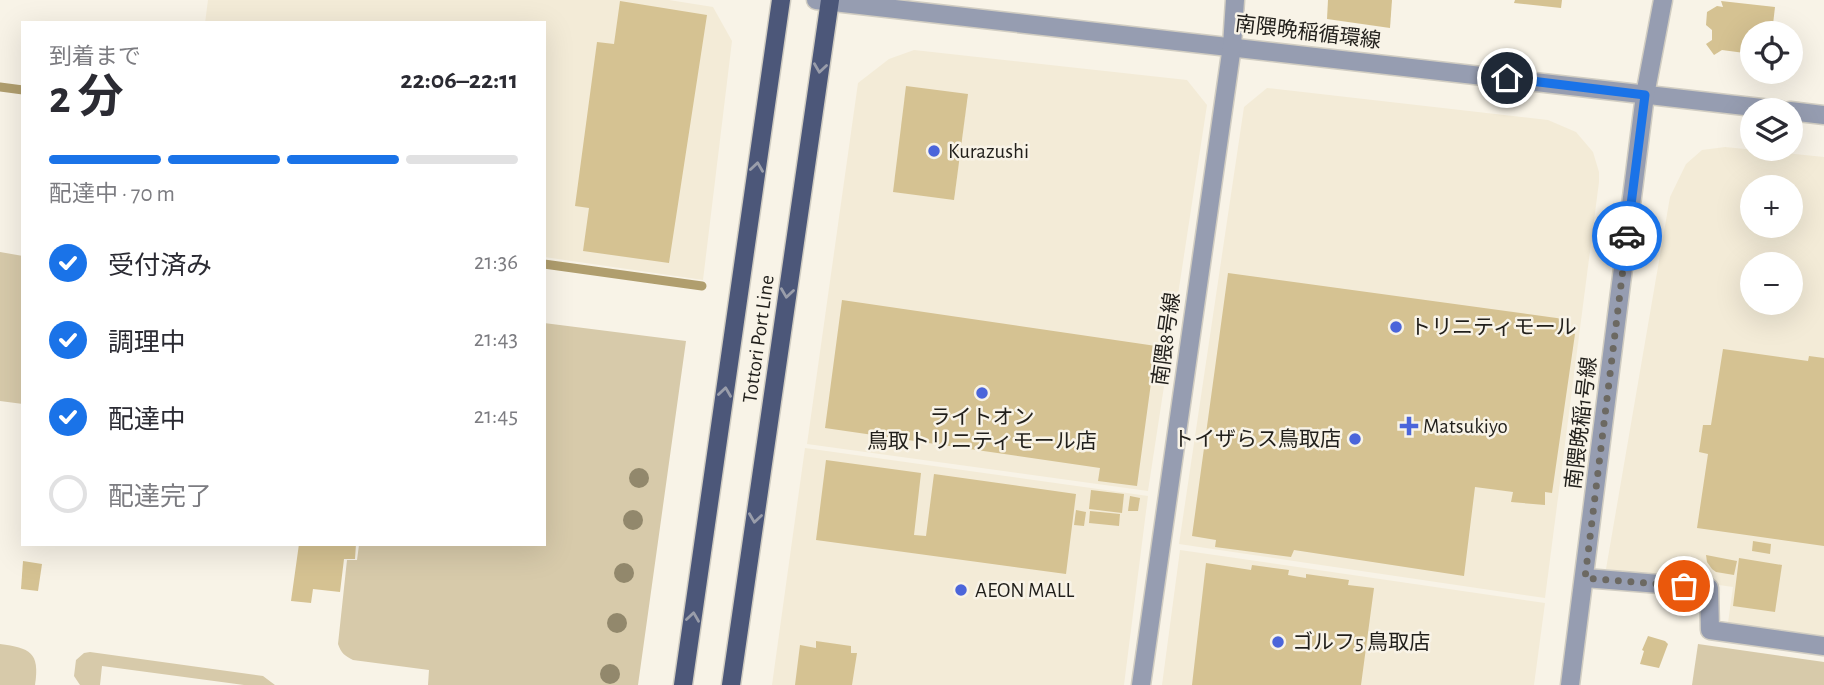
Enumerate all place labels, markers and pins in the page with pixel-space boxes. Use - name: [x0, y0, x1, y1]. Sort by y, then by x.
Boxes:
- pin: [1477, 48, 1537, 108]
- place label: Kurazushi: [948, 141, 1029, 162]
- marker: Kurazushi: [926, 143, 942, 159]
- place label: トリニティモール: [1410, 317, 1577, 338]
- marker: トリニティモール: [1388, 319, 1404, 335]
- marker: ライトオン 鳥取トリニティモール店: [974, 385, 990, 401]
- place label: ライトオン 鳥取トリニティモール店: [867, 407, 1097, 452]
- place label: Matsukiyo: [1423, 416, 1508, 437]
- marker: Matsukiyo: [1401, 418, 1417, 434]
- place label: トイザらス鳥取店: [1173, 428, 1341, 450]
- marker: トイザらス鳥取店: [1347, 431, 1363, 447]
- pin: [1654, 556, 1714, 616]
- place label: AEON MALL: [975, 580, 1075, 601]
- marker: AEON MALL: [953, 582, 969, 598]
- place label: ゴルフ5 鳥取店: [1292, 631, 1430, 653]
- marker: ゴルフ5 鳥取店: [1270, 634, 1286, 650]

